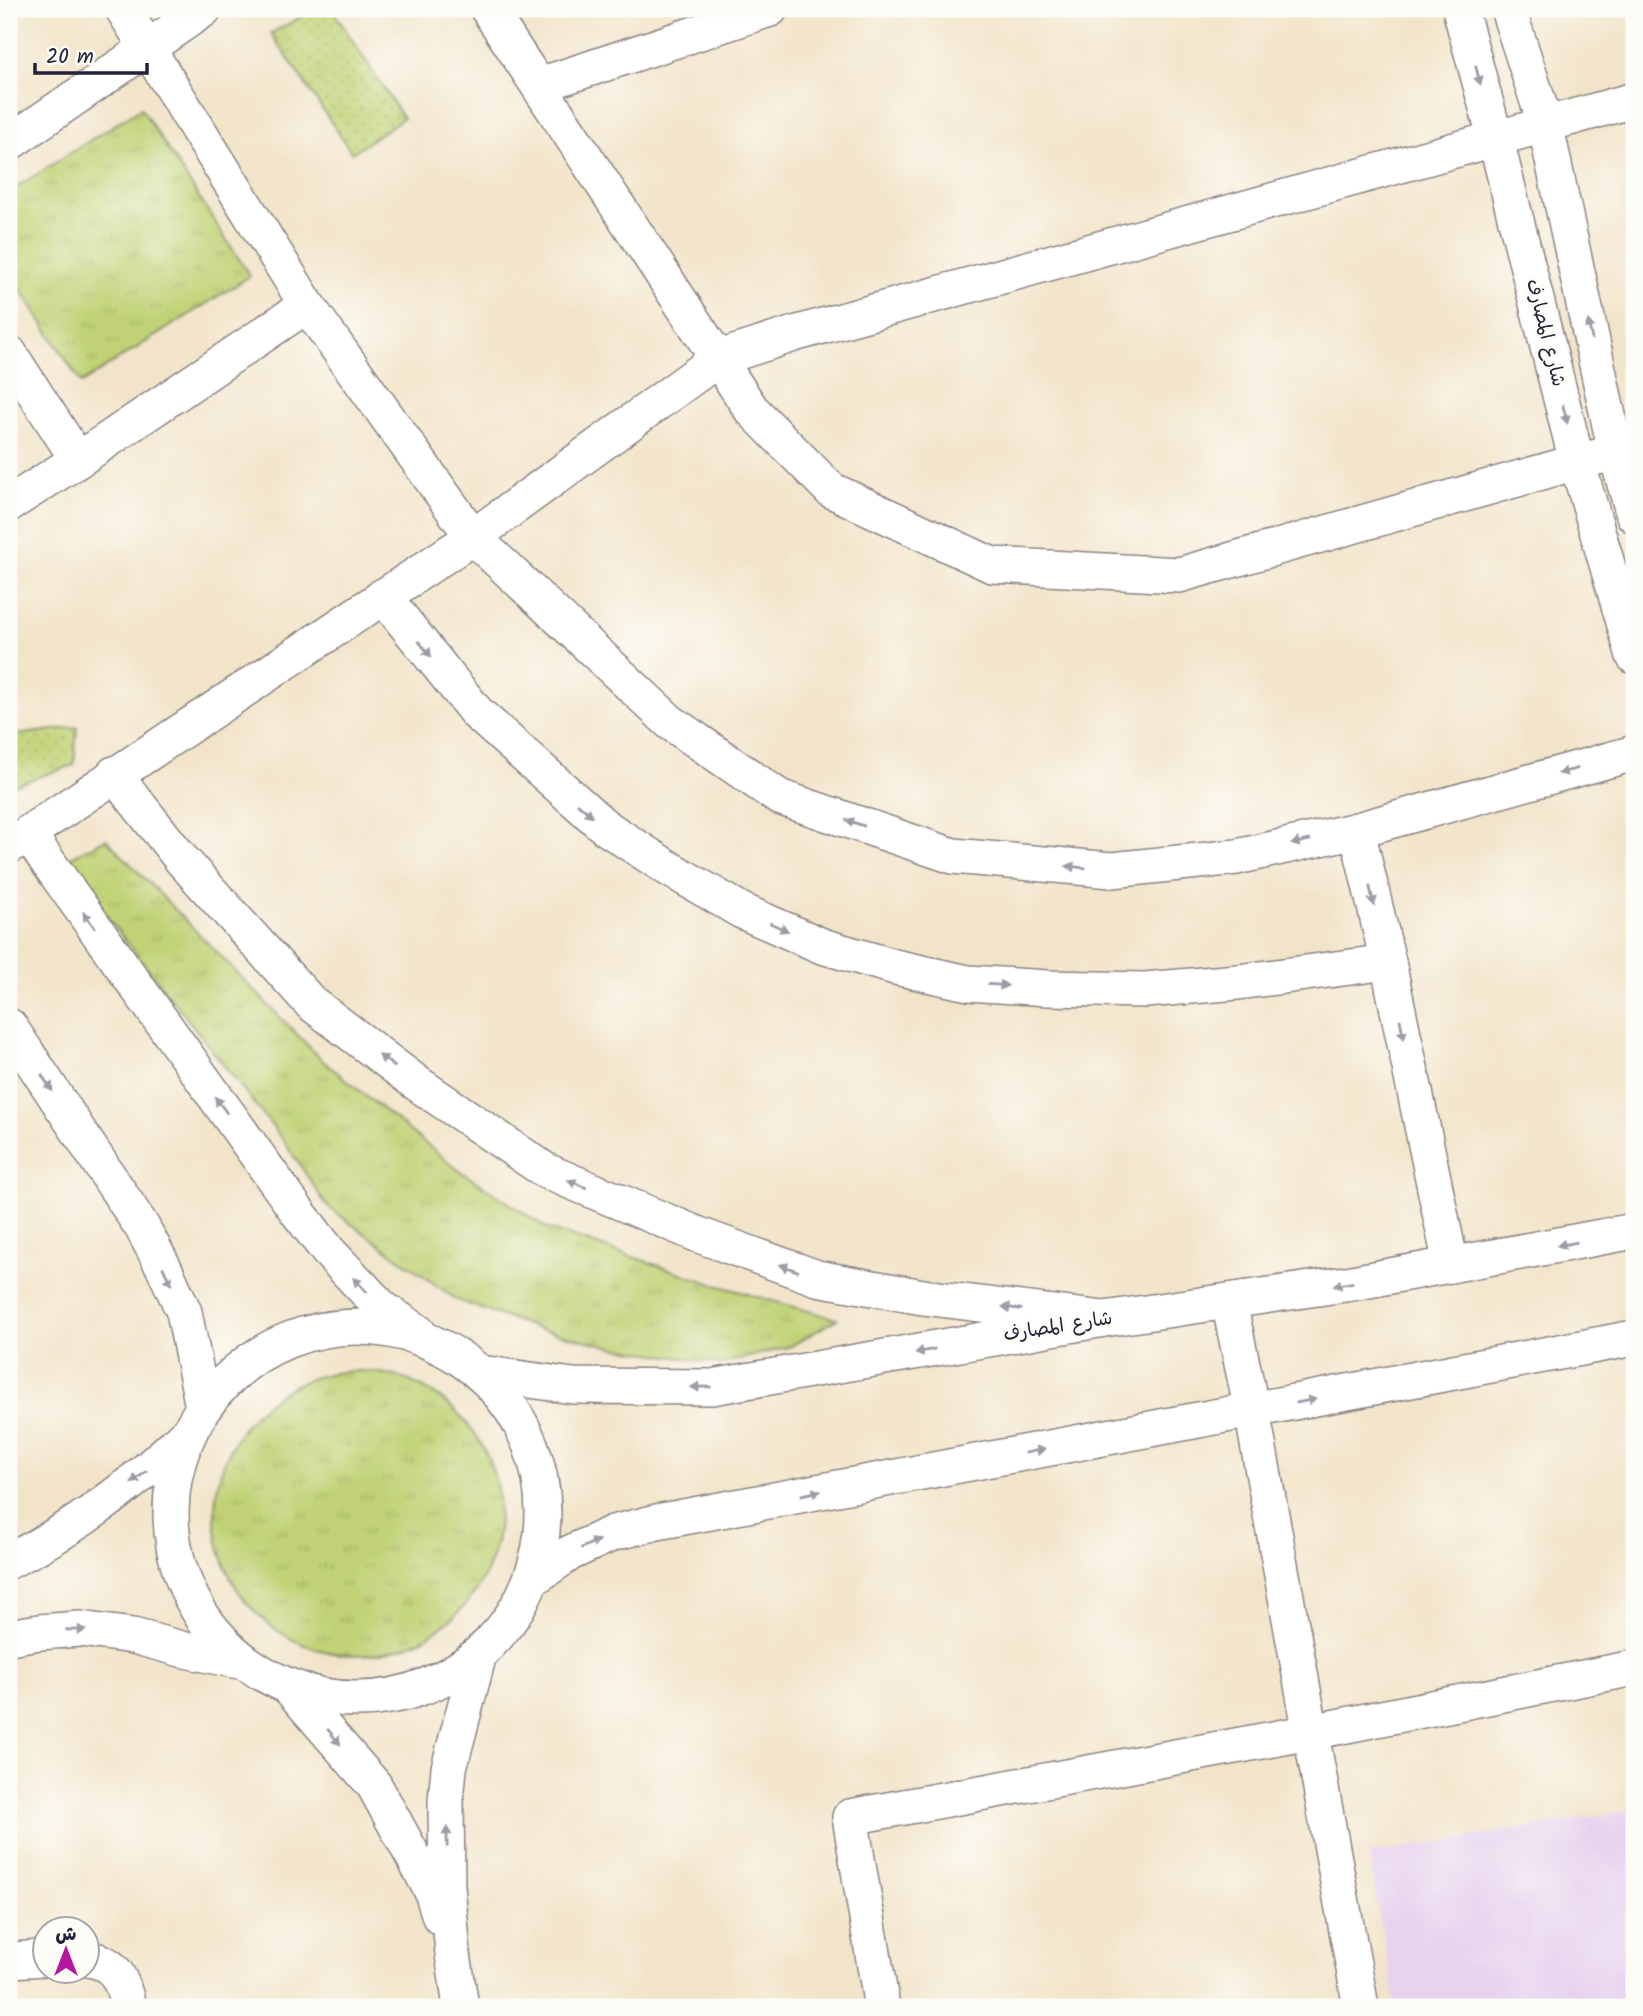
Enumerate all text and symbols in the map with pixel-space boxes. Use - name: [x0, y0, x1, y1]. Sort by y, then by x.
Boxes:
- scale bar: [35, 32, 147, 76]
- text: 20 m: [46, 41, 94, 74]
- one-way arrow: [1473, 64, 1484, 86]
- street label: شارع المصارف: [1517, 276, 1573, 390]
- one-way arrow: [1584, 319, 1595, 341]
- one-way arrow: [1560, 403, 1571, 425]
- one-way arrow: [418, 640, 433, 658]
- one-way arrow: [1558, 766, 1579, 776]
- one-way arrow: [576, 802, 594, 818]
- one-way arrow: [844, 817, 865, 828]
- one-way arrow: [1290, 837, 1312, 848]
- one-way arrow: [1065, 861, 1087, 872]
- one-way arrow: [1367, 885, 1378, 907]
- one-way arrow: [82, 911, 96, 929]
- one-way arrow: [769, 922, 790, 933]
- one-way arrow: [987, 980, 1009, 991]
- one-way arrow: [1396, 1018, 1407, 1040]
- one-way arrow: [378, 1054, 396, 1068]
- one-way arrow: [40, 1073, 53, 1093]
- one-way arrow: [214, 1096, 228, 1114]
- one-way arrow: [567, 1179, 588, 1190]
- one-way arrow: [1556, 1238, 1578, 1249]
- one-way arrow: [778, 1262, 799, 1273]
- one-way arrow: [161, 1266, 173, 1286]
- one-way arrow: [352, 1277, 368, 1294]
- one-way arrow: [1332, 1279, 1354, 1290]
- one-way arrow: [1001, 1302, 1023, 1313]
- street label: شارع المصارف: [1001, 1304, 1115, 1350]
- one-way arrow: [914, 1346, 936, 1357]
- one-way arrow: [689, 1381, 711, 1392]
- one-way arrow: [1295, 1395, 1317, 1406]
- one-way arrow: [1024, 1446, 1046, 1457]
- one-way arrow: [130, 1469, 147, 1484]
- one-way arrow: [800, 1487, 822, 1498]
- one-way arrow: [580, 1538, 600, 1550]
- one-way arrow: [66, 1624, 88, 1636]
- one-way arrow: [326, 1728, 342, 1746]
- one-way arrow: [441, 1826, 452, 1848]
- north arrow: [32, 1914, 102, 1984]
- text: ش: [56, 1920, 77, 1950]

